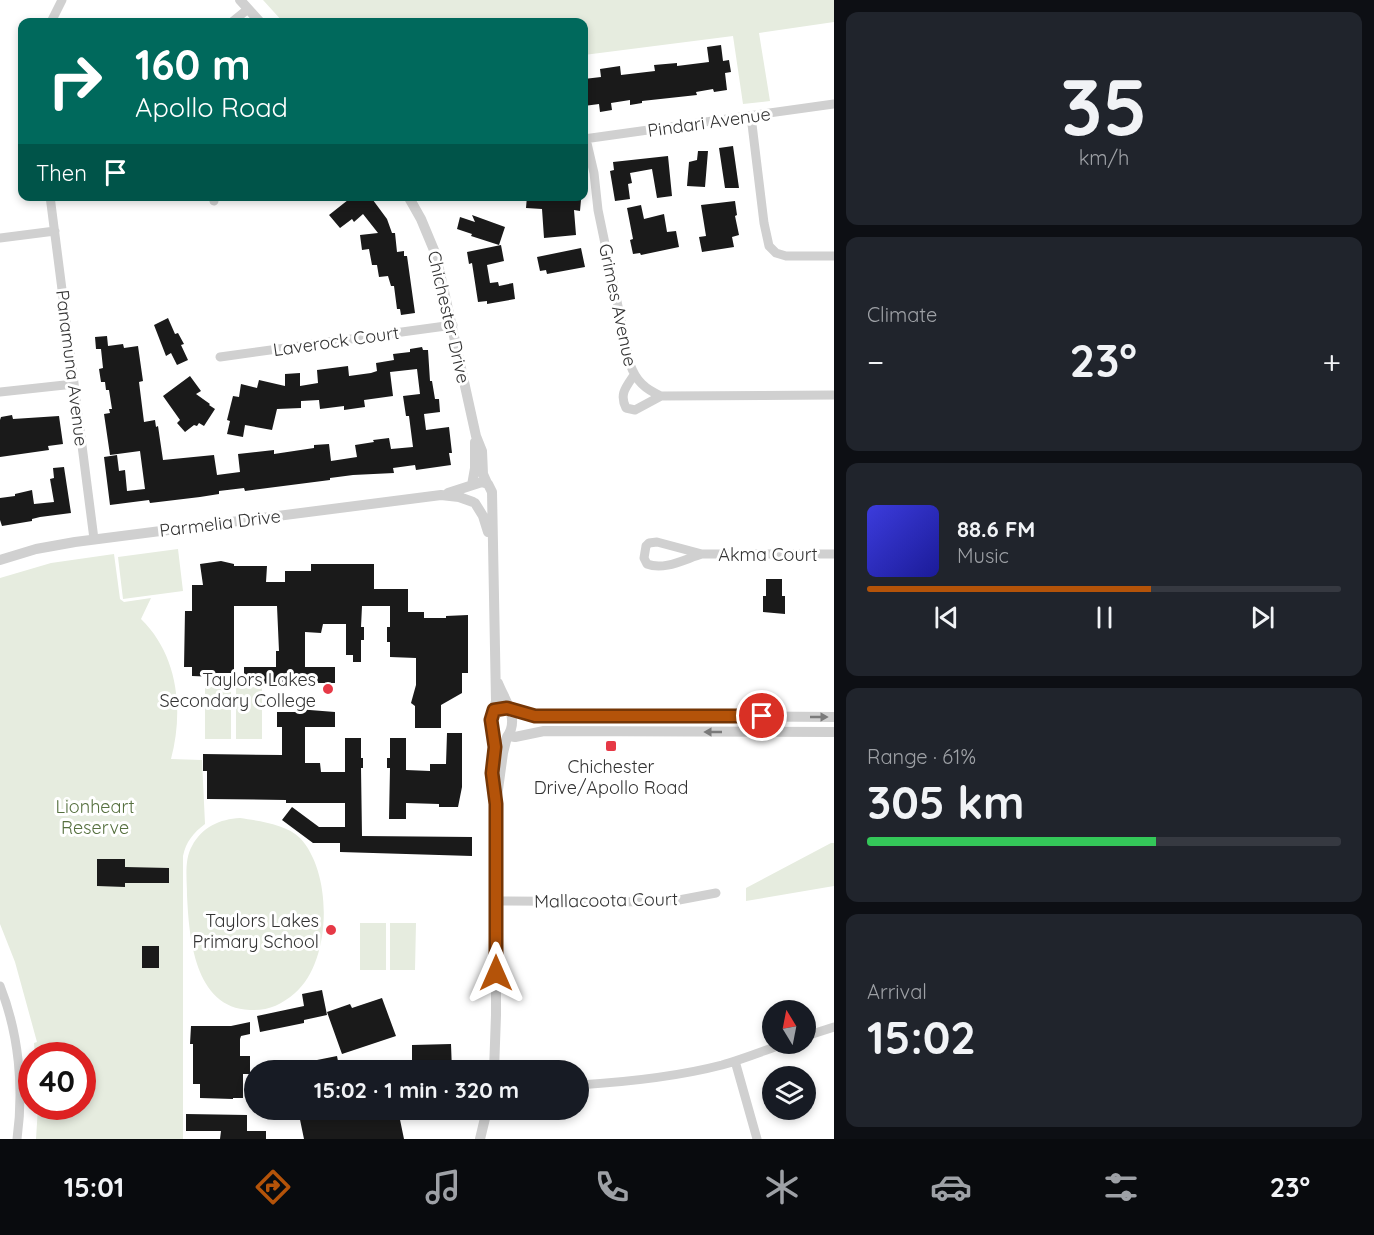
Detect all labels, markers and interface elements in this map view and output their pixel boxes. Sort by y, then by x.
text: 160 m [135,38,251,91]
icon: right [36,42,114,120]
text: 35 [1061,57,1147,155]
text: Apollo Road [135,90,288,124]
street label: Pindari Avenue [646,102,772,142]
text: km/h [1079,145,1129,170]
icon: arrive [99,156,132,189]
text: Then [36,159,87,187]
street label: Grimes Avenue [594,242,642,368]
street label: Chichester Drive [423,248,475,386]
street label: Panamuna Avenue [51,289,93,447]
text: Climate [867,302,937,327]
street label: Laverock Court [271,321,401,361]
text: 23° [1070,332,1137,388]
text: − [867,341,884,382]
text: + [1322,341,1341,382]
street label: Parmelia Drive [158,504,282,542]
text: 88.6 FM [957,515,1035,543]
street label: Akma Court [718,543,818,566]
text: Music [957,543,1009,568]
icon: previous [930,601,963,634]
icon: pause [1088,601,1121,634]
icon: next [1246,601,1279,634]
place label: Taylors Lakes Secondary College [159,668,316,712]
marker: Taylors Lakes Secondary College [321,682,335,696]
pin [736,690,787,741]
icon: arrive [745,699,778,732]
one-way arrow [809,712,828,721]
one-way arrow [703,727,722,737]
marker: Chichester Drive/Apollo Road [604,739,618,753]
text: Range · 61% [867,744,976,769]
place label: Chichester Drive/Apollo Road [534,755,688,799]
text: 305 km [867,774,1024,830]
park label: Lionheart Reserve [55,795,135,839]
street label: Mallacoota Court [534,887,678,913]
place label: Taylors Lakes Primary School [193,909,319,953]
marker: Taylors Lakes Primary School [324,923,338,937]
position arrow [464,941,528,1005]
text: Arrival [867,979,927,1004]
north arrow [762,1000,816,1054]
map controls [762,1000,816,1120]
text: 15:02 [867,1009,976,1065]
speed limit sign: 40 [18,1042,96,1120]
button: layers [762,1066,816,1120]
text: 15:02 · 1 min · 320 m [314,1076,519,1104]
icon: directions [252,1166,294,1208]
icon: music [422,1166,464,1208]
icon: phone [591,1166,633,1208]
icon: climate [761,1166,803,1208]
icon: car [930,1166,972,1208]
icon: filters [1100,1166,1142,1208]
text: 15:01 [64,1170,124,1204]
text: 23° [1270,1170,1310,1204]

